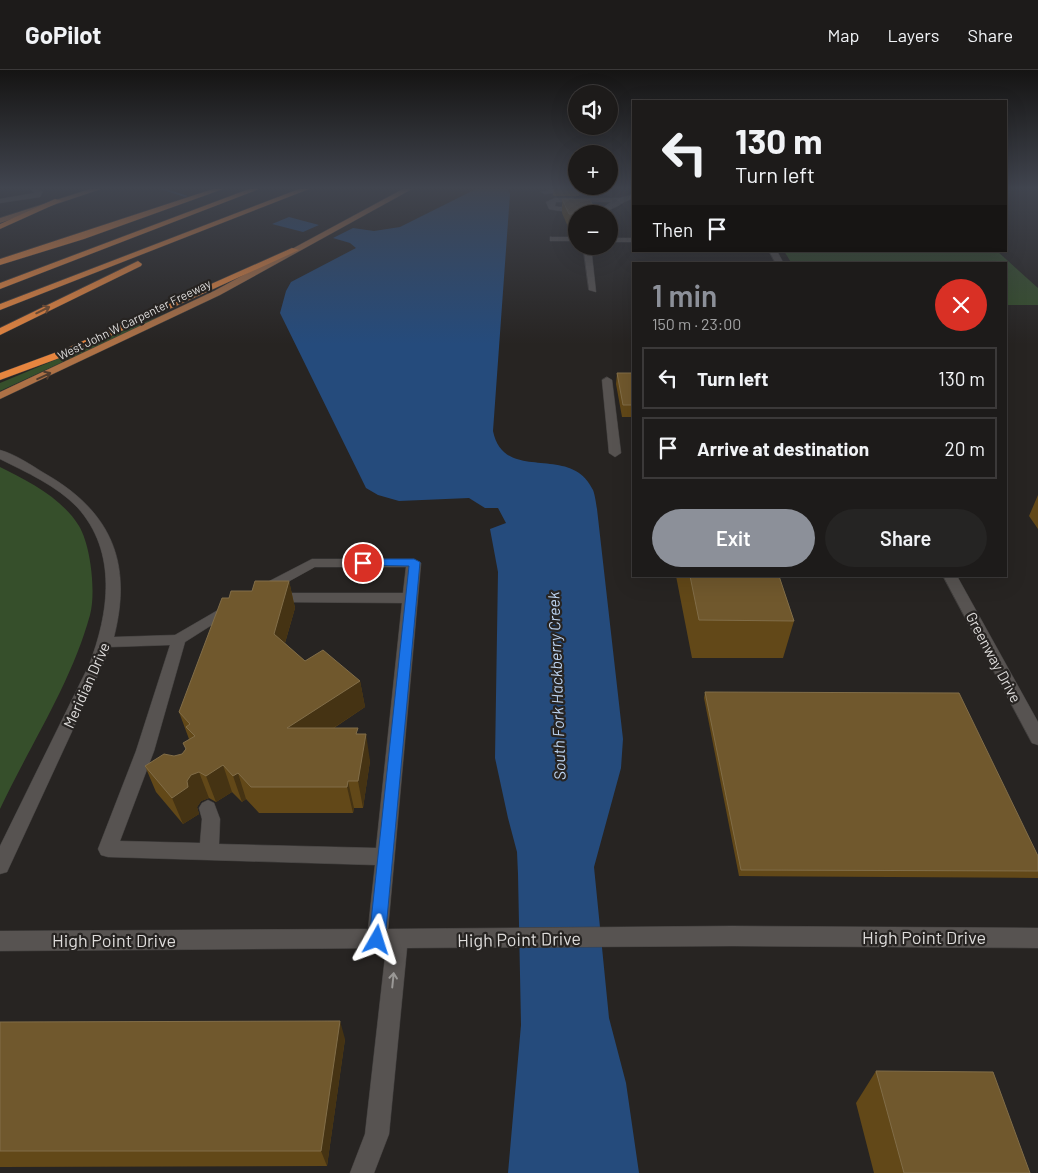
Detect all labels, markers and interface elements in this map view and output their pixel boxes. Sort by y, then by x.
text: GoPilot [25,20,102,49]
text: Map [827,24,859,46]
text: Layers [887,24,940,46]
text: Share [968,24,1013,46]
map controls [568,85,618,255]
button: sound [568,85,618,135]
text: 130 m [735,119,822,161]
icon: left [652,120,717,185]
button: + [568,145,618,195]
text: Turn left [735,161,815,187]
button: − [568,205,618,255]
icon: arrive [703,215,731,243]
text: Then [652,218,693,241]
street label: West John W Carpenter Freeway [55,276,213,362]
text: 1 min [652,277,717,313]
button: close [935,279,987,331]
one-way arrow [36,305,51,315]
text: 150 m · 23:00 [652,314,741,333]
icon: left [654,364,682,392]
text: Turn left [697,367,768,390]
text: 130 m [938,367,985,390]
one-way arrow [36,371,51,380]
icon: arrive [654,434,682,462]
text: Arrive at destination [697,437,869,460]
text: 20 m [945,437,985,460]
button: Exit [652,509,815,567]
button: Share [825,509,987,567]
pin [342,542,384,584]
icon: arrive [349,549,377,577]
water label: South Fork Hackberry Creek [543,591,569,781]
street label: Greenway Drive [963,609,1025,705]
street label: Meridian Drive [59,639,113,731]
position arrow [350,913,402,965]
street label: High Point Drive [862,926,986,948]
street label: High Point Drive [457,927,581,951]
street label: High Point Drive [52,929,176,951]
one-way arrow [388,973,398,989]

